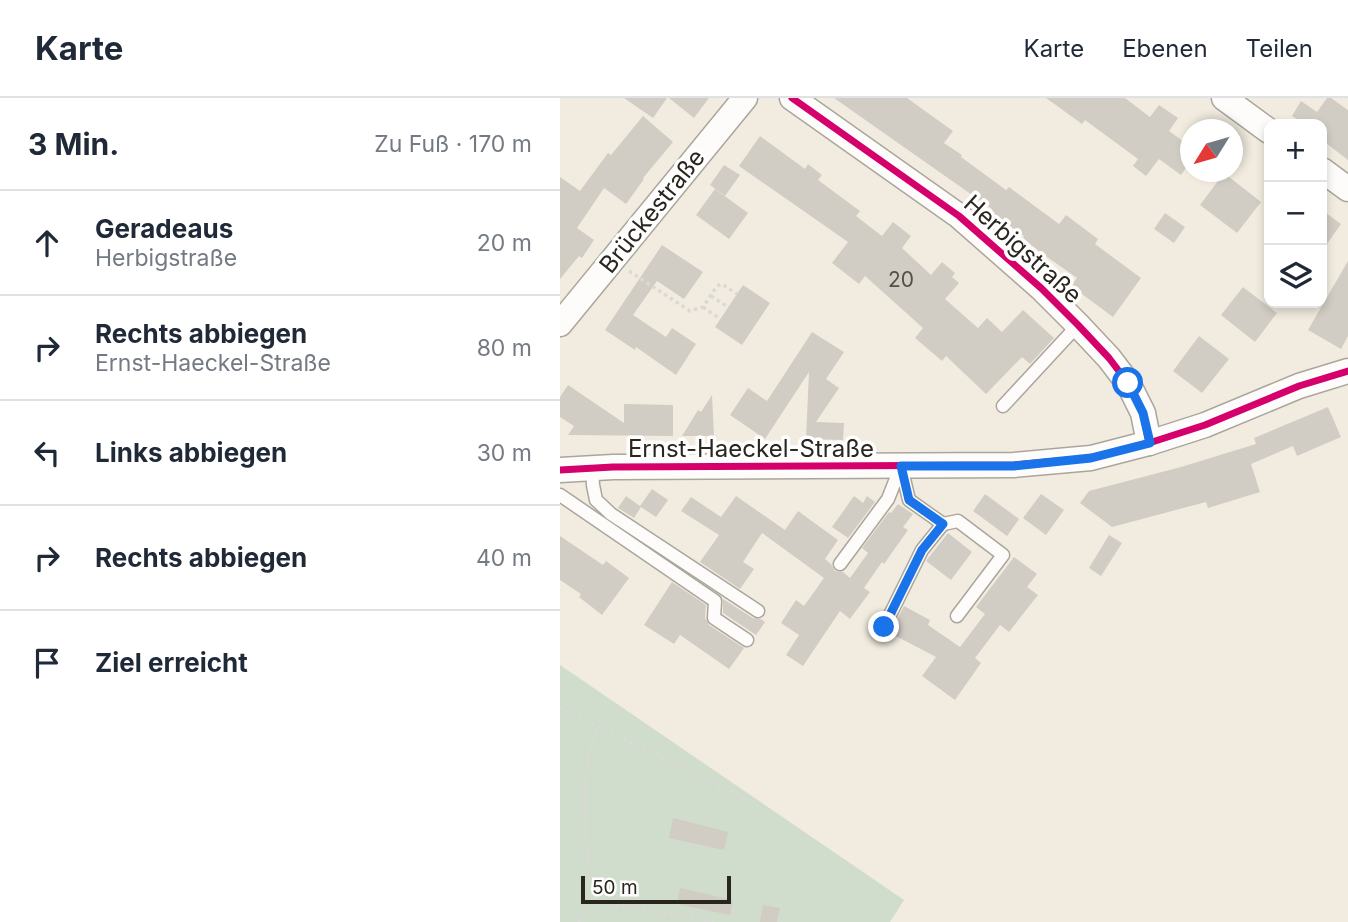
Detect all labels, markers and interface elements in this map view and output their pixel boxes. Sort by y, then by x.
text: Karte [35,28,123,68]
text: Karte [1024,34,1084,63]
text: Ebenen [1122,34,1208,63]
text: Teilen [1246,34,1313,63]
north arrow [1180,119,1243,182]
map controls [1264,119,1327,308]
button: + [1264,119,1327,182]
text: 3 Min. [28,126,119,162]
text: Zu Fuß · 170 m [374,130,532,158]
street label: Brückestraße [593,143,711,279]
button: − [1264,182,1327,245]
street label: Herbigstraße [958,189,1088,309]
text: Geradeaus [95,213,233,244]
icon: ahead [28,224,66,262]
text: 20 m [477,229,532,257]
text: Herbigstraße [95,244,237,272]
button: layers [1264,245,1327,308]
house number: 20 [888,267,914,292]
text: Rechts abbiegen [95,318,307,349]
icon: right [28,329,66,367]
text: 80 m [477,334,532,362]
text: Ernst-Haeckel-Straße [95,349,331,377]
route start [1112,367,1143,398]
icon: left [28,434,66,472]
street label: Ernst-Haeckel-Straße [628,434,874,463]
text: Links abbiegen [95,437,287,468]
text: 30 m [477,439,532,467]
icon: right [28,539,66,577]
text: Rechts abbiegen [95,542,307,573]
text: 40 m [476,544,532,572]
route end [868,611,899,642]
icon: arrive [28,644,66,682]
text: Ziel erreicht [95,647,248,678]
scale bar [581,873,732,905]
text: 50 m [592,876,638,899]

